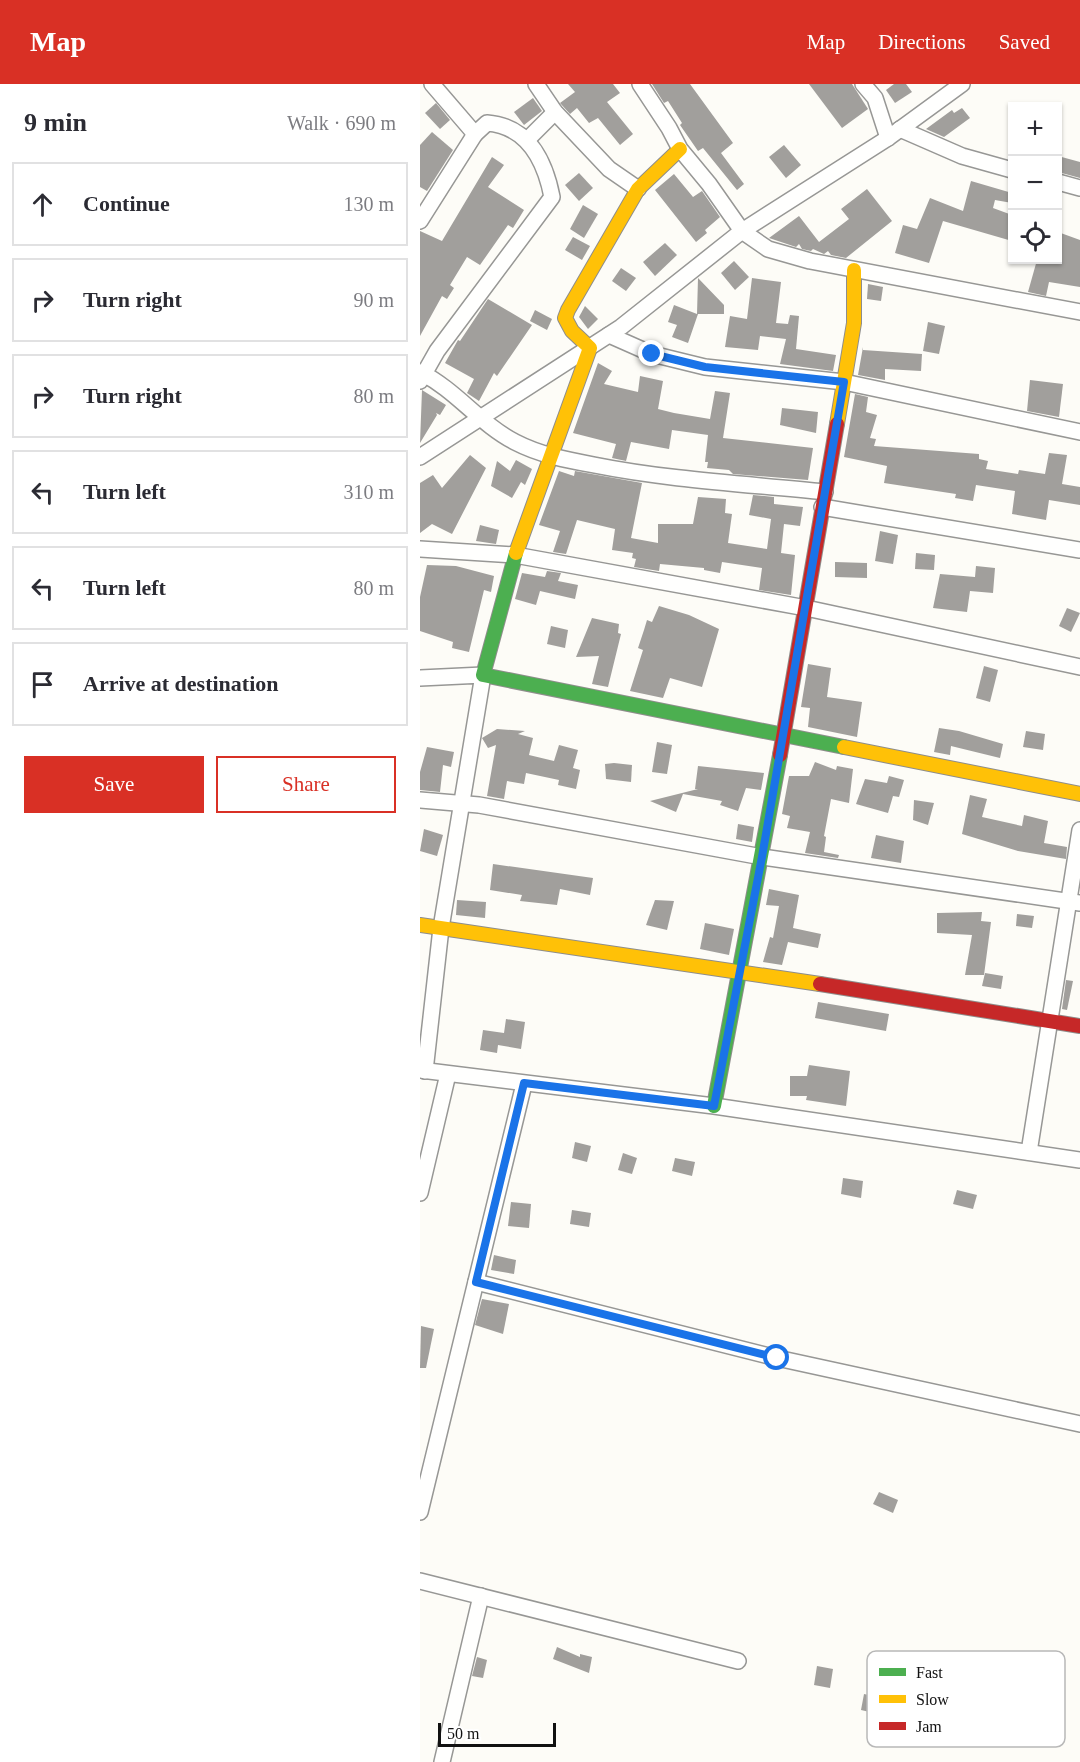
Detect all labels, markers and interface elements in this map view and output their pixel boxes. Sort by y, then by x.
text: Map [30,26,86,57]
text: Map [807,30,845,54]
text: Directions [878,30,966,54]
text: Saved [999,30,1050,54]
map controls [1008,102,1062,264]
button: + [1008,102,1062,156]
text: 9 min [24,108,87,137]
text: Walk · 690 m [287,112,396,134]
button: − [1008,156,1062,210]
icon: ahead [26,188,59,221]
text: Continue [83,191,170,216]
text: 130 m [343,193,394,215]
button: locate [1008,210,1062,264]
icon: right [26,284,59,317]
text: Turn right [83,287,182,312]
text: 90 m [353,289,394,311]
route end [638,340,664,366]
icon: right [26,380,59,413]
text: Turn right [83,383,182,408]
text: 80 m [353,385,394,407]
icon: left [26,476,59,509]
text: Turn left [83,479,166,504]
text: 310 m [343,481,394,503]
icon: left [26,572,59,605]
text: Turn left [83,575,166,600]
text: 80 m [353,577,394,599]
icon: arrive [26,668,59,701]
text: Arrive at destination [83,671,279,696]
button: Save [24,756,204,813]
button: Share [216,756,396,813]
route start [763,1344,789,1370]
legend [867,1651,1065,1747]
text: Fast [916,1664,943,1681]
text: Slow [916,1691,949,1708]
text: Jam [916,1718,942,1735]
scale bar [438,1720,556,1748]
text: 50 m [447,1725,479,1742]

